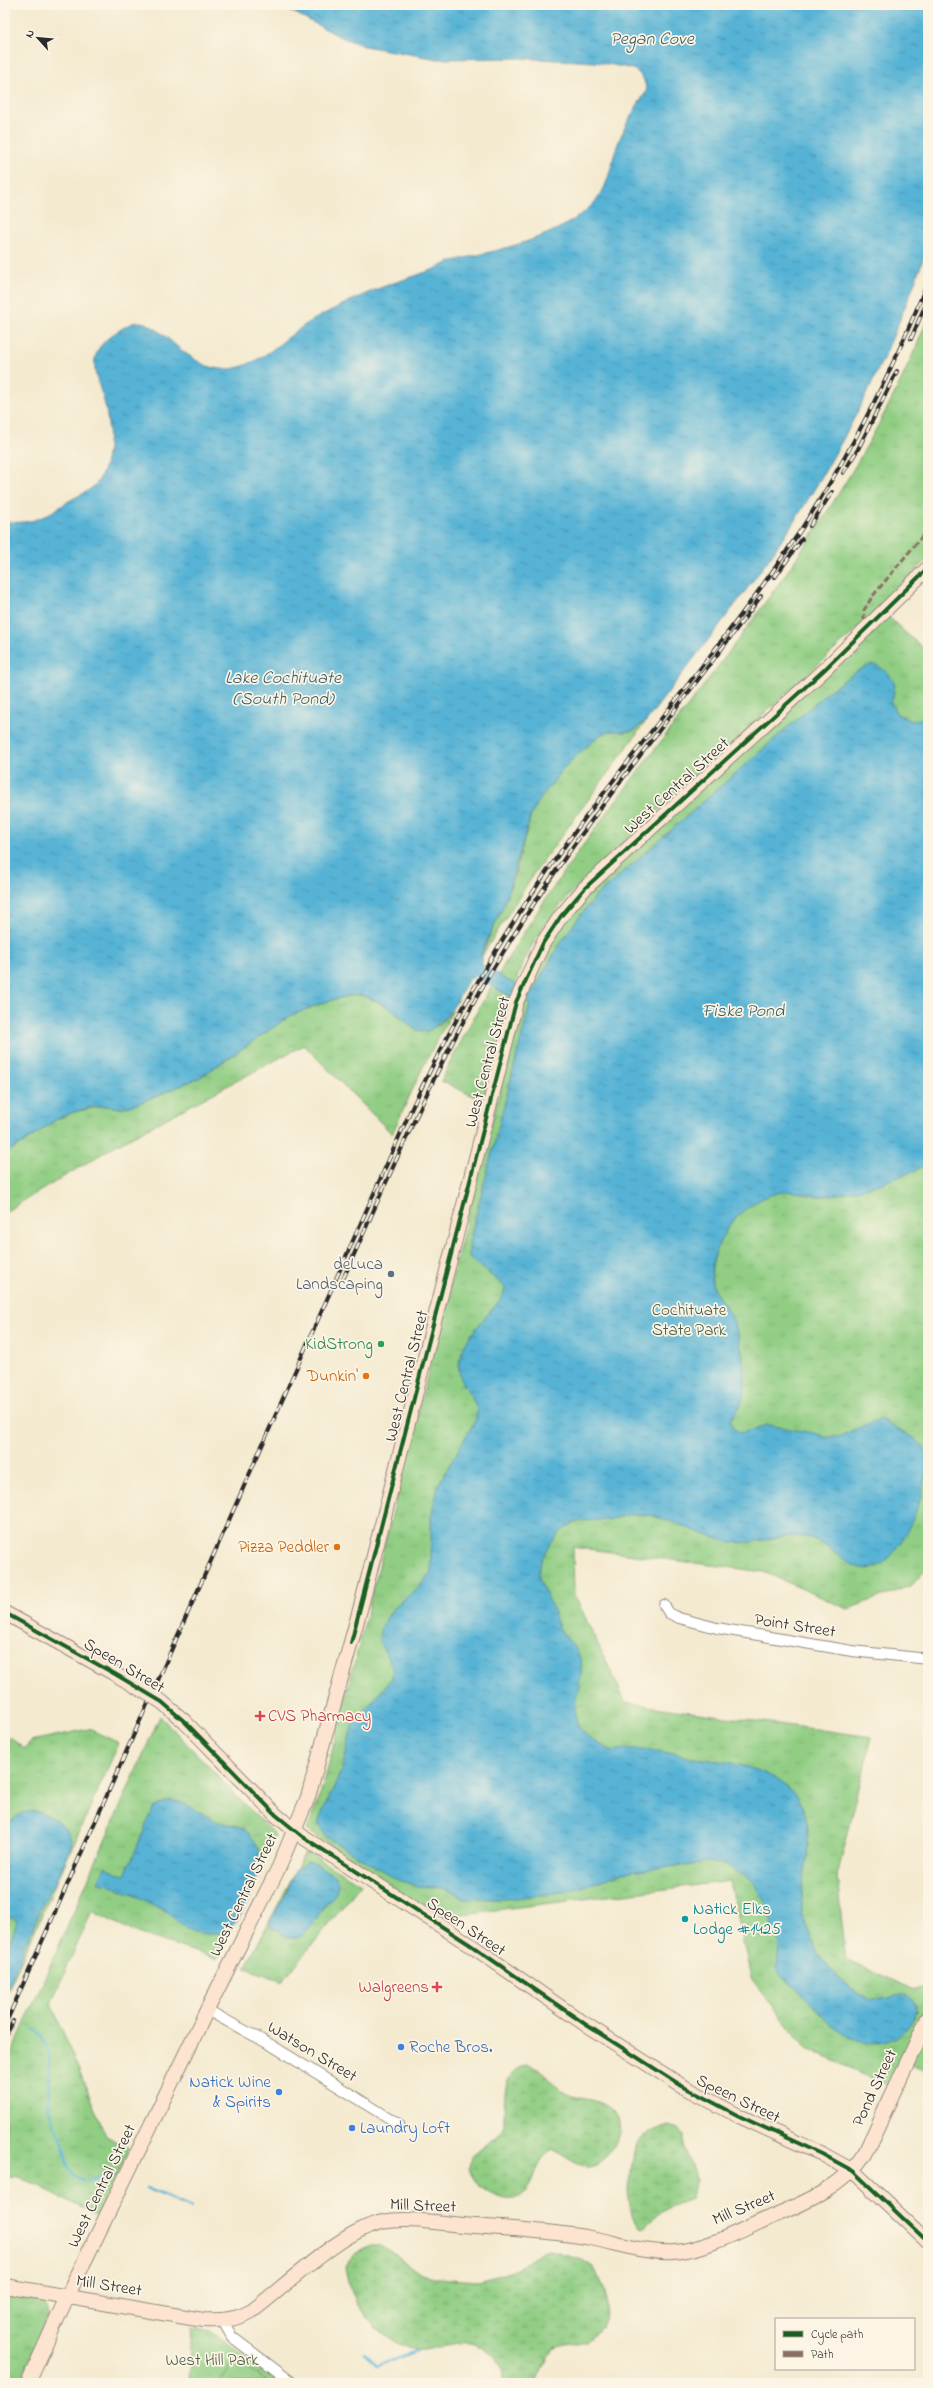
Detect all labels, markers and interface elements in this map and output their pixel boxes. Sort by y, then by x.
north arrow [18,18,58,58]
text: N [21,27,39,41]
water label: Pegan Cove [610,27,695,53]
water label: Lake Cochituate (South Pond) [225,666,342,713]
street label: West Central Street [619,731,736,840]
street label: West Central Street [458,993,518,1130]
water label: Fiske Pond [702,999,785,1025]
place label: deLuca Landscaping [296,1252,383,1299]
marker: deLuca Landscaping [386,1269,396,1279]
park label: Cochituate State Park [652,1298,727,1343]
street label: West Central Street [379,1307,436,1444]
place label: KidStrong [305,1332,373,1359]
marker: KidStrong [376,1339,386,1349]
place label: Dunkin' [306,1364,358,1389]
marker: Dunkin' [361,1371,371,1381]
place label: Pizza Peddler [238,1535,330,1560]
marker: Pizza Peddler [332,1542,342,1552]
street label: Point Street [753,1607,838,1645]
street label: Speen Street [79,1632,170,1700]
place label: CVS Pharmacy [268,1704,371,1730]
marker: CVS Pharmacy [255,1711,265,1721]
street label: West Central Street [203,1829,285,1961]
street label: Speen Street [421,1891,511,1963]
place label: Natick Elks Lodge #1425 [693,1897,781,1944]
marker: Natick Elks Lodge #1425 [680,1914,690,1924]
place label: Walgreens [359,1975,429,2002]
marker: Walgreens [432,1982,442,1992]
street label: Watson Street [262,2015,362,2089]
place label: Roche Bros. [409,2035,493,2060]
marker: Roche Bros. [396,2042,406,2052]
street label: Pond Street [846,2045,904,2131]
street label: Speen Street [692,2068,785,2130]
place label: Natick Wine & Spirits [189,2070,271,2115]
marker: Natick Wine & Spirits [274,2087,284,2097]
place label: Laundry Loft [360,2116,450,2142]
street label: West Central Street [61,2120,143,2252]
marker: Laundry Loft [347,2123,357,2133]
street label: Mill Street [709,2183,780,2232]
street label: Mill Street [389,2192,457,2220]
street label: Mill Street [74,2268,144,2304]
legend [775,2318,915,2370]
text: Cycle path [811,2326,863,2345]
text: Path [811,2346,834,2364]
park label: West Hill Park [165,2348,259,2373]

